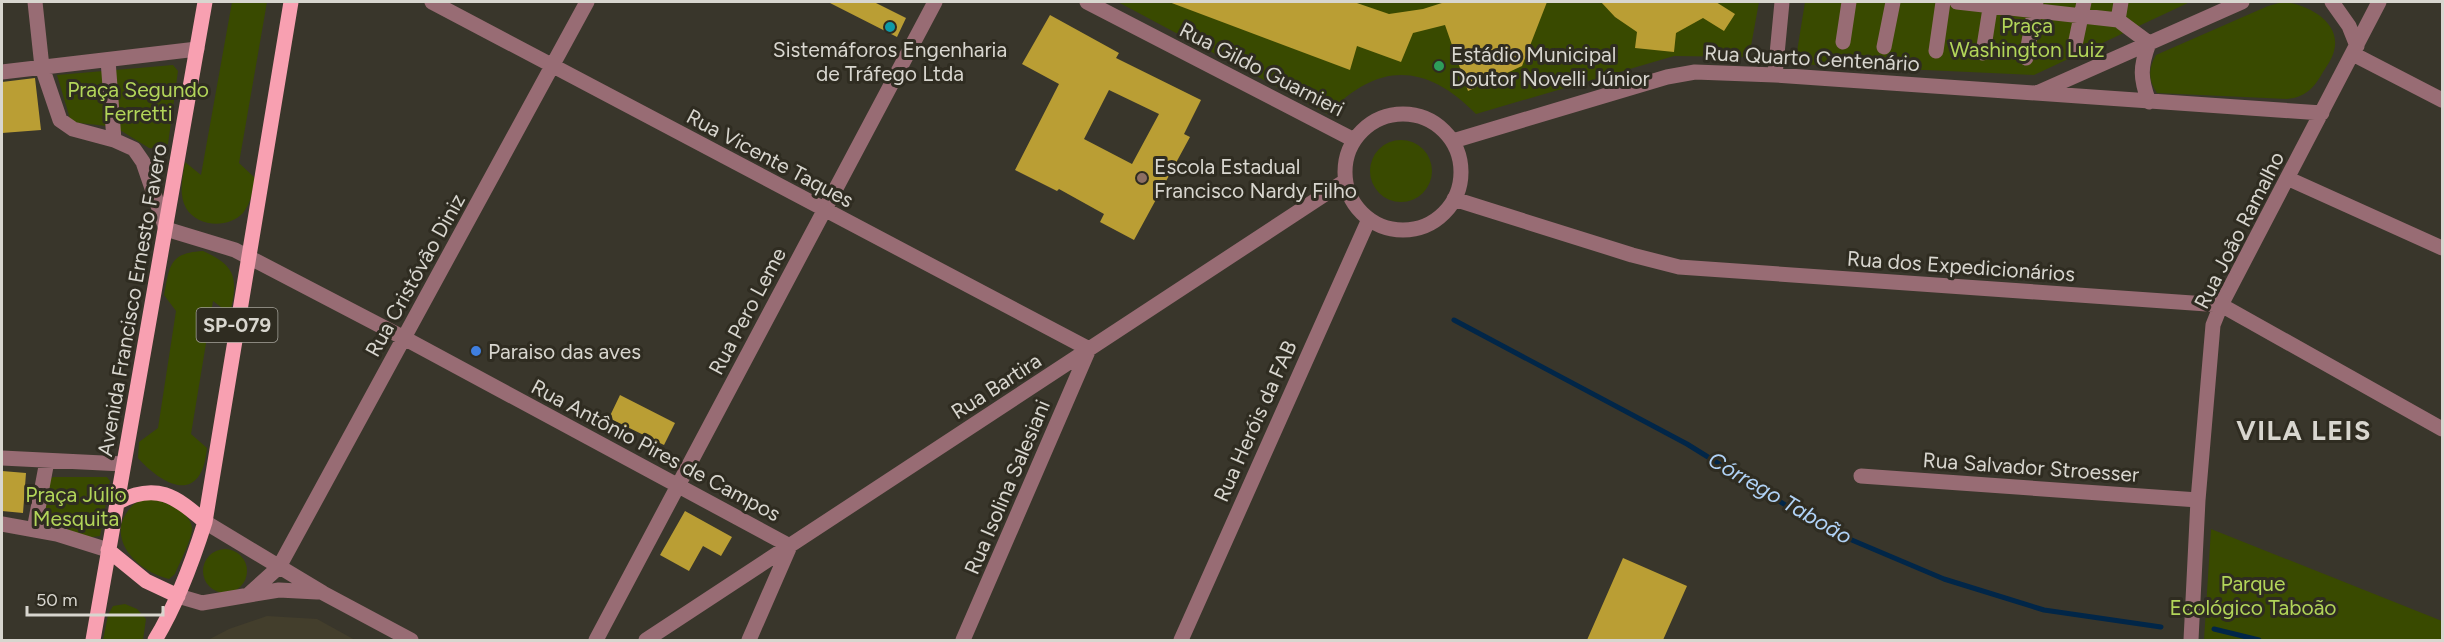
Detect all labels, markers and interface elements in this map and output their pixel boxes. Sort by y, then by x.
park label: Praça Washington Luiz [1949,13,2105,62]
street label: Rua Gildo Guarnieri [1176,17,1348,121]
marker: Sistemáforos Engenharia de Tráfego Ltda [883,20,897,34]
place label: Sistemáforos Engenharia de Tráfego Ltda [773,37,1007,86]
street label: Rua Quarto Centenário [1703,40,1921,76]
place label: Estádio Municipal Doutor Novelli Júnior [1451,42,1650,91]
marker: Estádio Municipal Doutor Novelli Júnior [1432,59,1446,73]
park label: Praça Segundo Ferretti [67,77,209,126]
street label: Rua Vicente Taques [682,103,858,213]
street label: Avenida Francisco Ernesto Favero [92,142,172,458]
street label: Rua João Ramalho [2189,147,2289,313]
place label: Escola Estadual Francisco Nardy Filho [1154,154,1357,203]
marker: Escola Estadual Francisco Nardy Filho [1135,171,1149,185]
street label: Rua Cristóvão Diniz [360,189,470,361]
street label: Rua Pero Leme [703,243,791,379]
street label: Rua dos Expedicionários [1846,246,2076,286]
road number: SP-079 [196,308,278,342]
street label: Rua Heróis da FAB [1208,337,1302,505]
place label: Paraiso das aves [488,339,641,364]
marker: Paraiso das aves [469,344,483,358]
street label: Rua Bartira [946,348,1046,424]
street label: Rua Antônio Pires de Campos [527,374,785,526]
street label: Rua Isolina Salesiani [959,396,1055,578]
district label: VILA LEIS [2236,414,2372,447]
water label: Córrego Taboão [1703,446,1857,550]
street label: Rua Salvador Stroesser [1922,447,2140,487]
park label: Praça Júlio Mesquita [25,482,127,531]
park label: Parque Ecológico Taboão [2169,571,2337,620]
scale bar [27,579,164,617]
text: 50 m [36,589,78,611]

